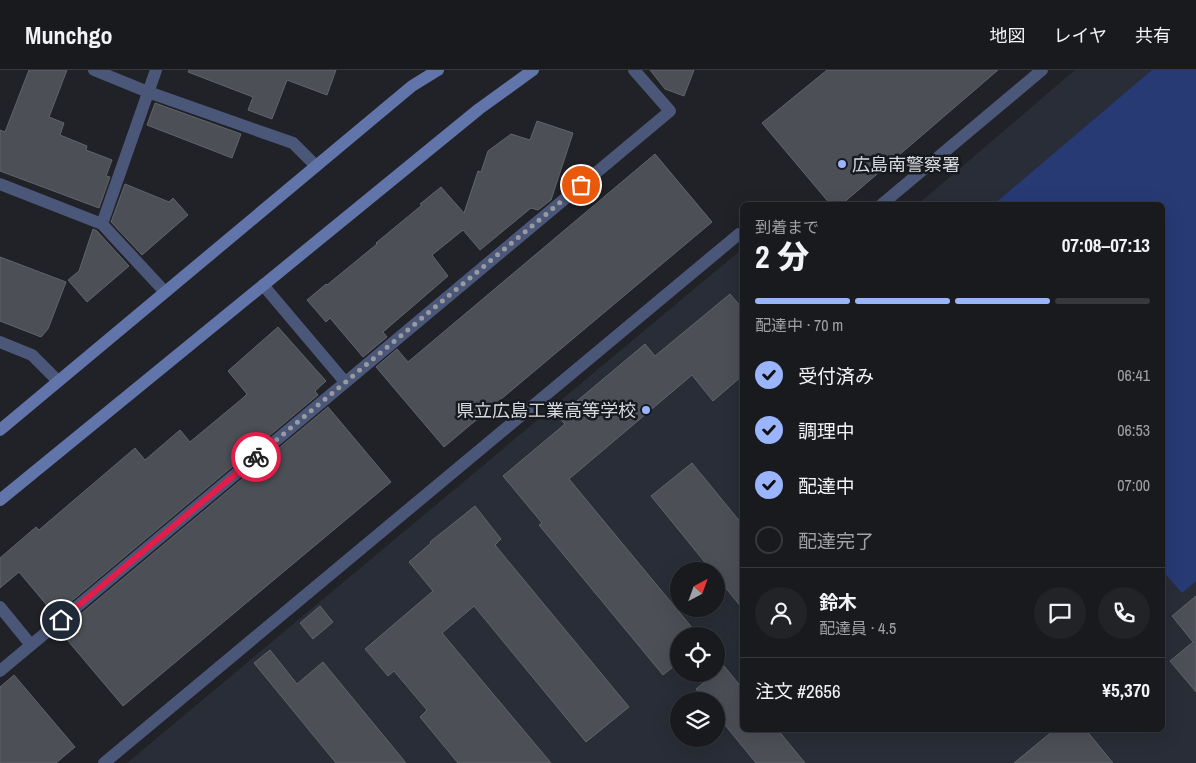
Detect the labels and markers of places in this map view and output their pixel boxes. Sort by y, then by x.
place label: 広島南警察署 [852,152,960,177]
marker: 広島南警察署 [836,158,848,170]
pin [560,164,602,206]
place label: 県立広島工業高等学校 [456,398,636,423]
marker: 県立広島工業高等学校 [640,404,652,416]
pin [40,599,82,641]

